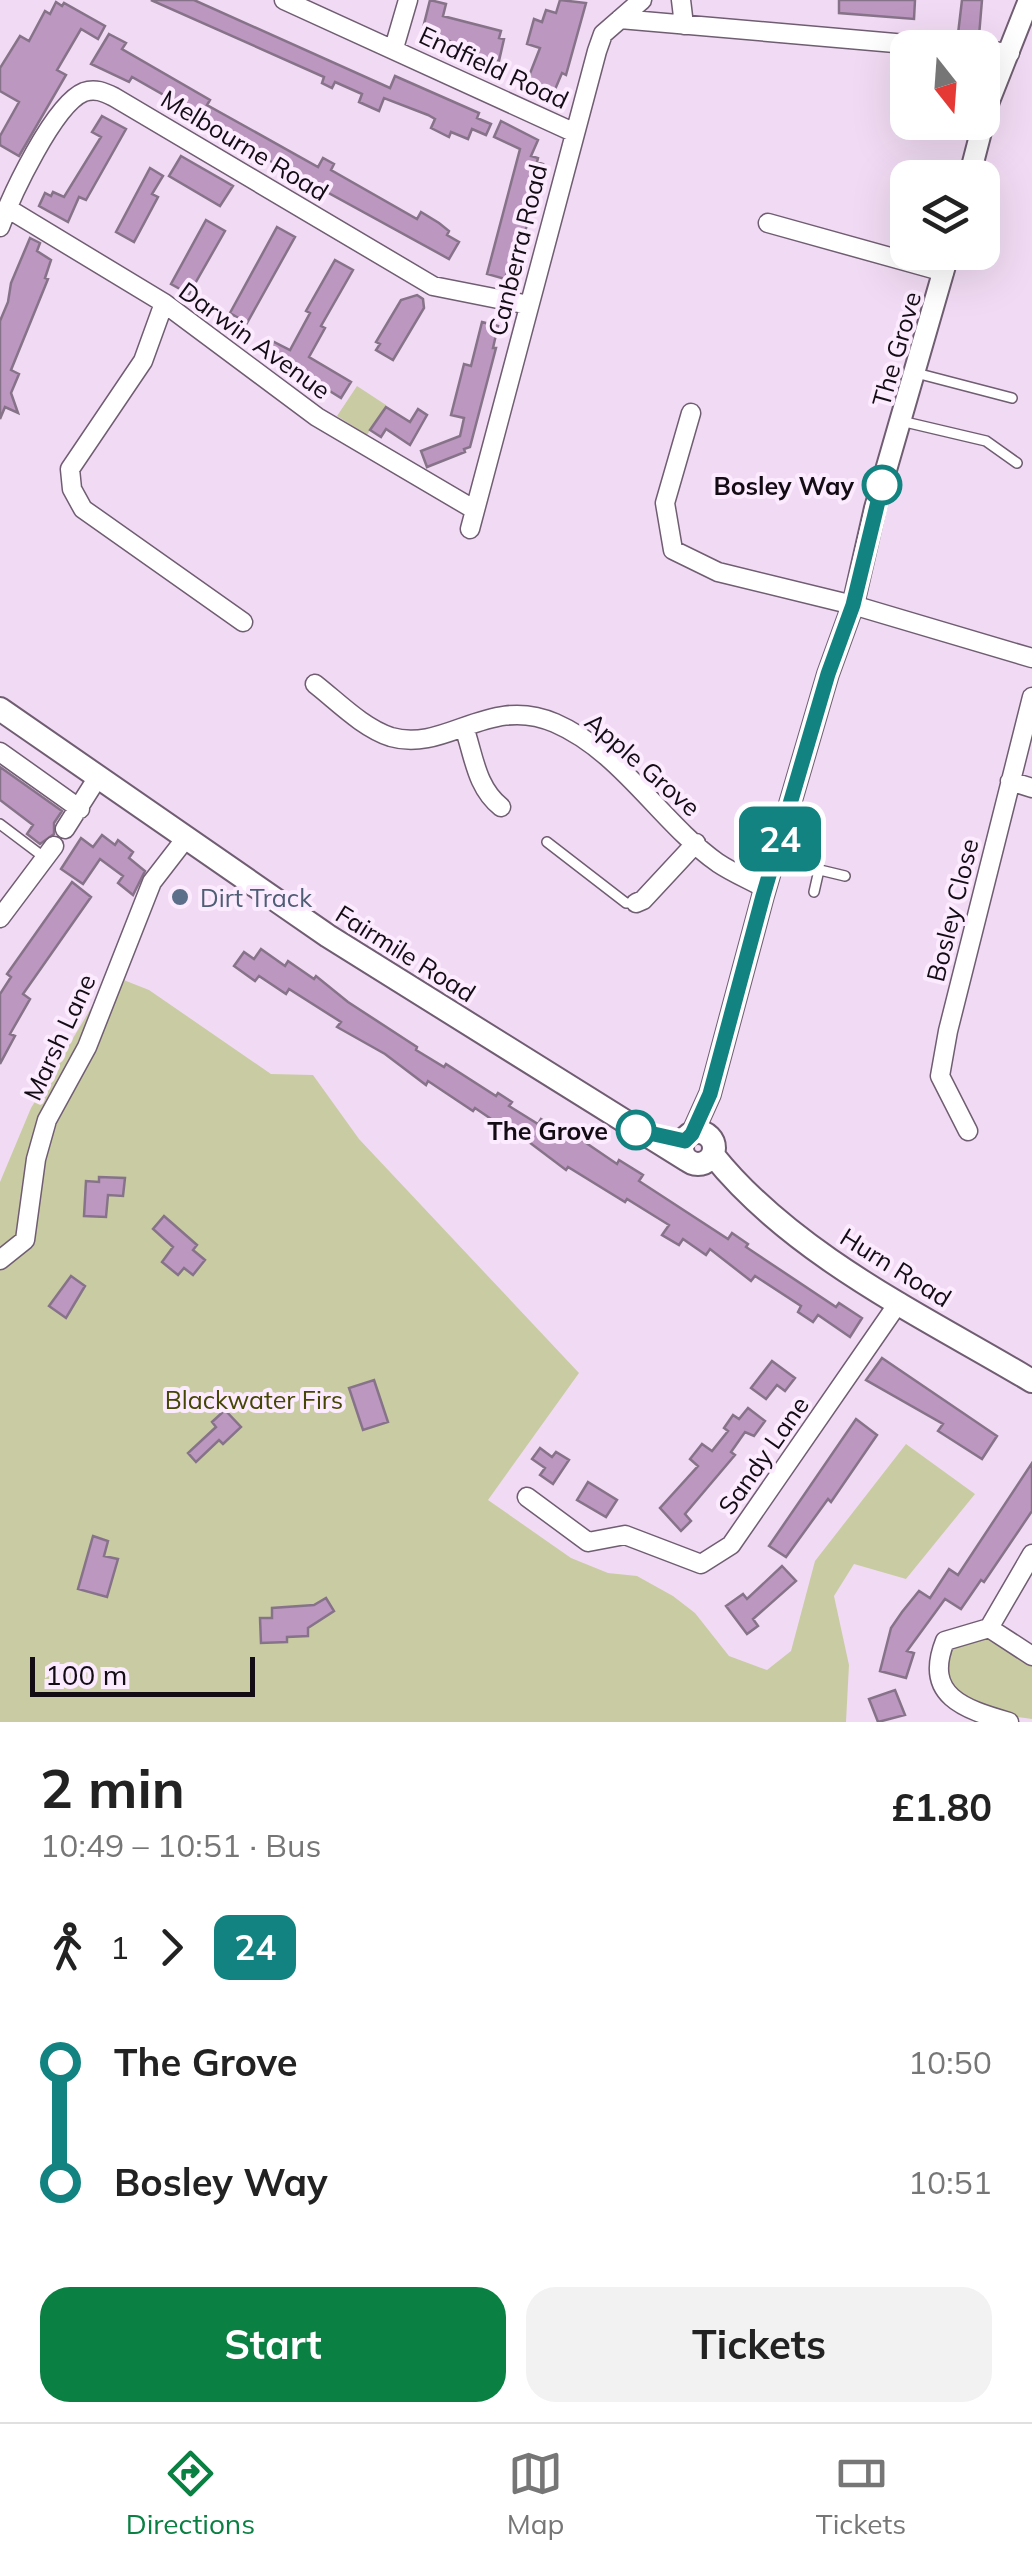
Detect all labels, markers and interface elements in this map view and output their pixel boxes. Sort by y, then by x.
street label: Endfield Road [414,19,574,115]
north arrow [890,30,1000,140]
map controls [890,30,1000,270]
street label: Melbourne Road [156,83,334,207]
button: layers [890,160,1000,270]
street label: Canberra Road [481,161,553,339]
street label: Darwin Avenue [173,275,337,405]
street label: The Grove [865,288,927,410]
marker: Bosley Way [863,466,901,504]
place label: Bosley Way [713,470,854,501]
street label: Apple Grove [579,706,707,822]
line badge: 24 [735,806,825,872]
text: 24 [759,817,801,861]
street label: Bosley Close [919,835,985,985]
place label: Dirt Track [200,882,313,913]
marker: Dirt Track [169,886,191,908]
street label: Fairmile Road [330,898,482,1008]
street label: Marsh Lane [16,969,102,1105]
marker: The Grove [617,1111,655,1149]
place label: The Grove [487,1115,608,1146]
street label: Hurn Road [835,1221,957,1313]
park label: Blackwater Firs [165,1384,343,1415]
street label: Sandy Lane [711,1390,815,1520]
scale bar [30,1652,255,1696]
text: 100 m [45,1657,127,1692]
text: 2 min [40,1753,185,1822]
text: £1.80 [891,1783,992,1831]
text: 10:49 – 10:51 · Bus [40,1825,321,1865]
icon: walk [40,1920,95,1975]
icon: forward [144,1920,199,1975]
text: 24 [234,1925,276,1969]
text: 1 [110,1927,129,1967]
text: The Grove [114,2038,298,2086]
text: 10:50 [908,2042,992,2082]
text: Bosley Way [114,2158,328,2206]
text: 10:51 [908,2162,992,2202]
button: Start [40,2287,506,2402]
button: Tickets [526,2287,992,2402]
tab: Directions [126,2446,255,2541]
tab: Map [507,2446,564,2541]
tab: Tickets [816,2446,906,2541]

